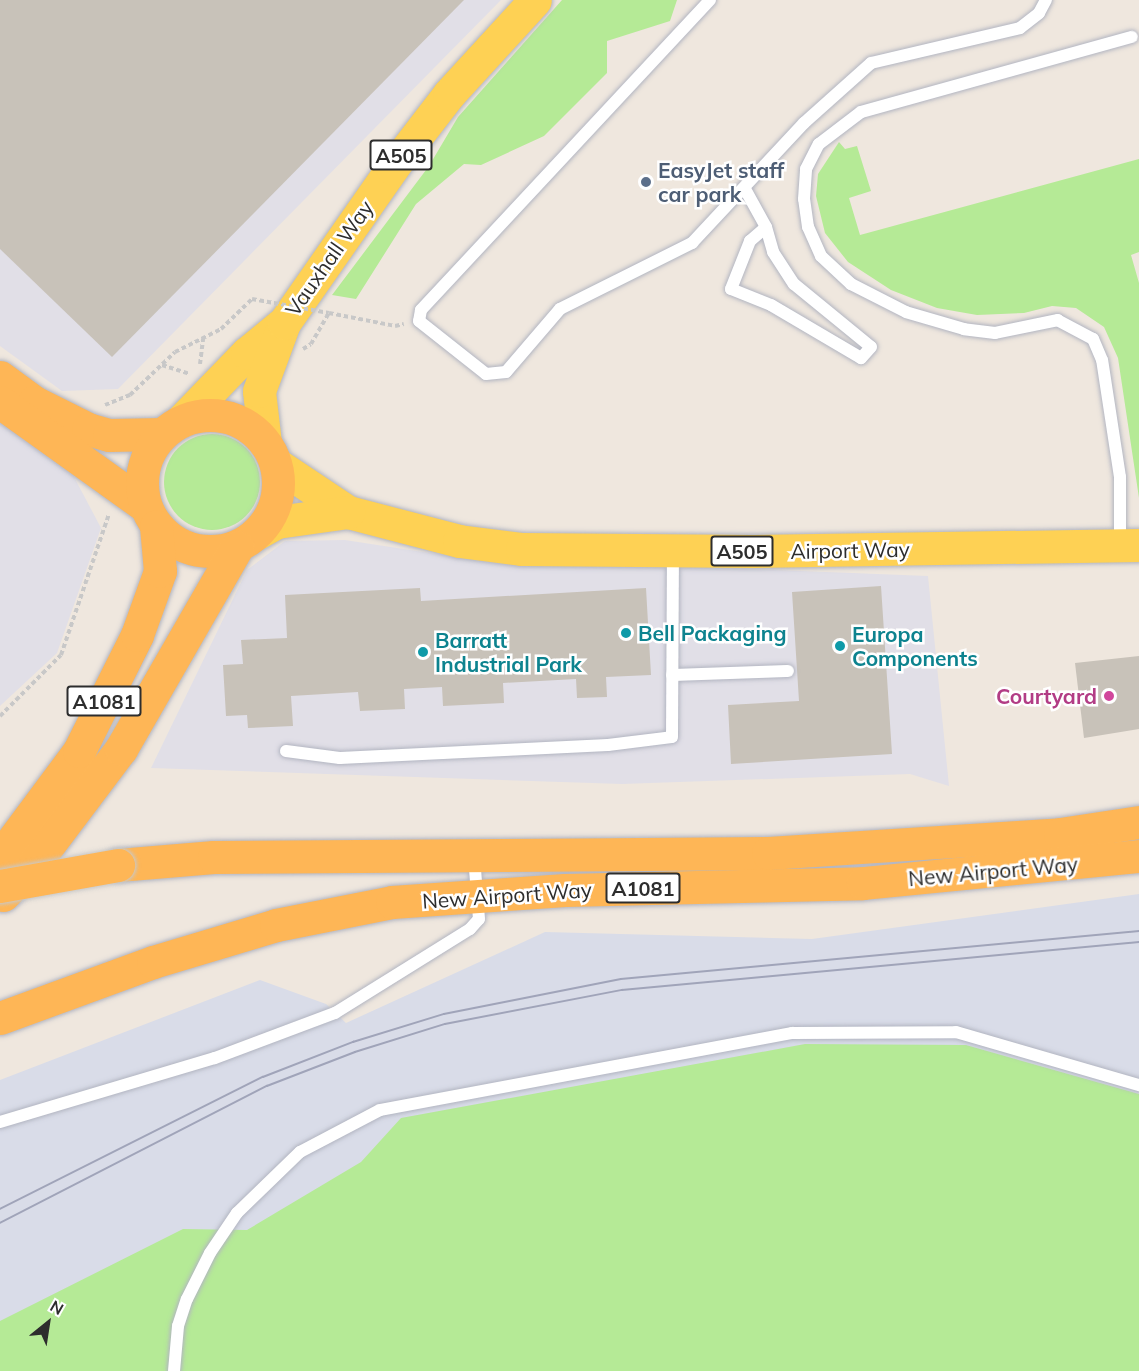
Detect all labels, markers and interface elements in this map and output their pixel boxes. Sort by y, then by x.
road number: A505 [370,138,432,172]
place label: EasyJet staff car park [658,157,784,207]
marker: EasyJet staff car park [639,175,653,189]
street label: Vauxhall Way [280,195,378,321]
road number: A505 [710,534,774,568]
street label: Airport Way [790,536,910,564]
place label: Bell Packaging [638,620,787,646]
place label: Europa Components [852,621,978,671]
marker: Bell Packaging [619,626,633,640]
place label: Barratt Industrial Park [435,627,582,677]
marker: Europa Components [833,639,847,653]
marker: Barratt Industrial Park [416,645,430,659]
place label: Courtyard [996,683,1097,709]
road number: A1081 [66,684,142,718]
marker: Courtyard [1102,689,1116,703]
street label: New Airport Way [907,851,1079,891]
road number: A1081 [606,871,680,905]
street label: New Airport Way [421,876,593,914]
north arrow [18,1293,78,1353]
text: N [47,1296,67,1319]

